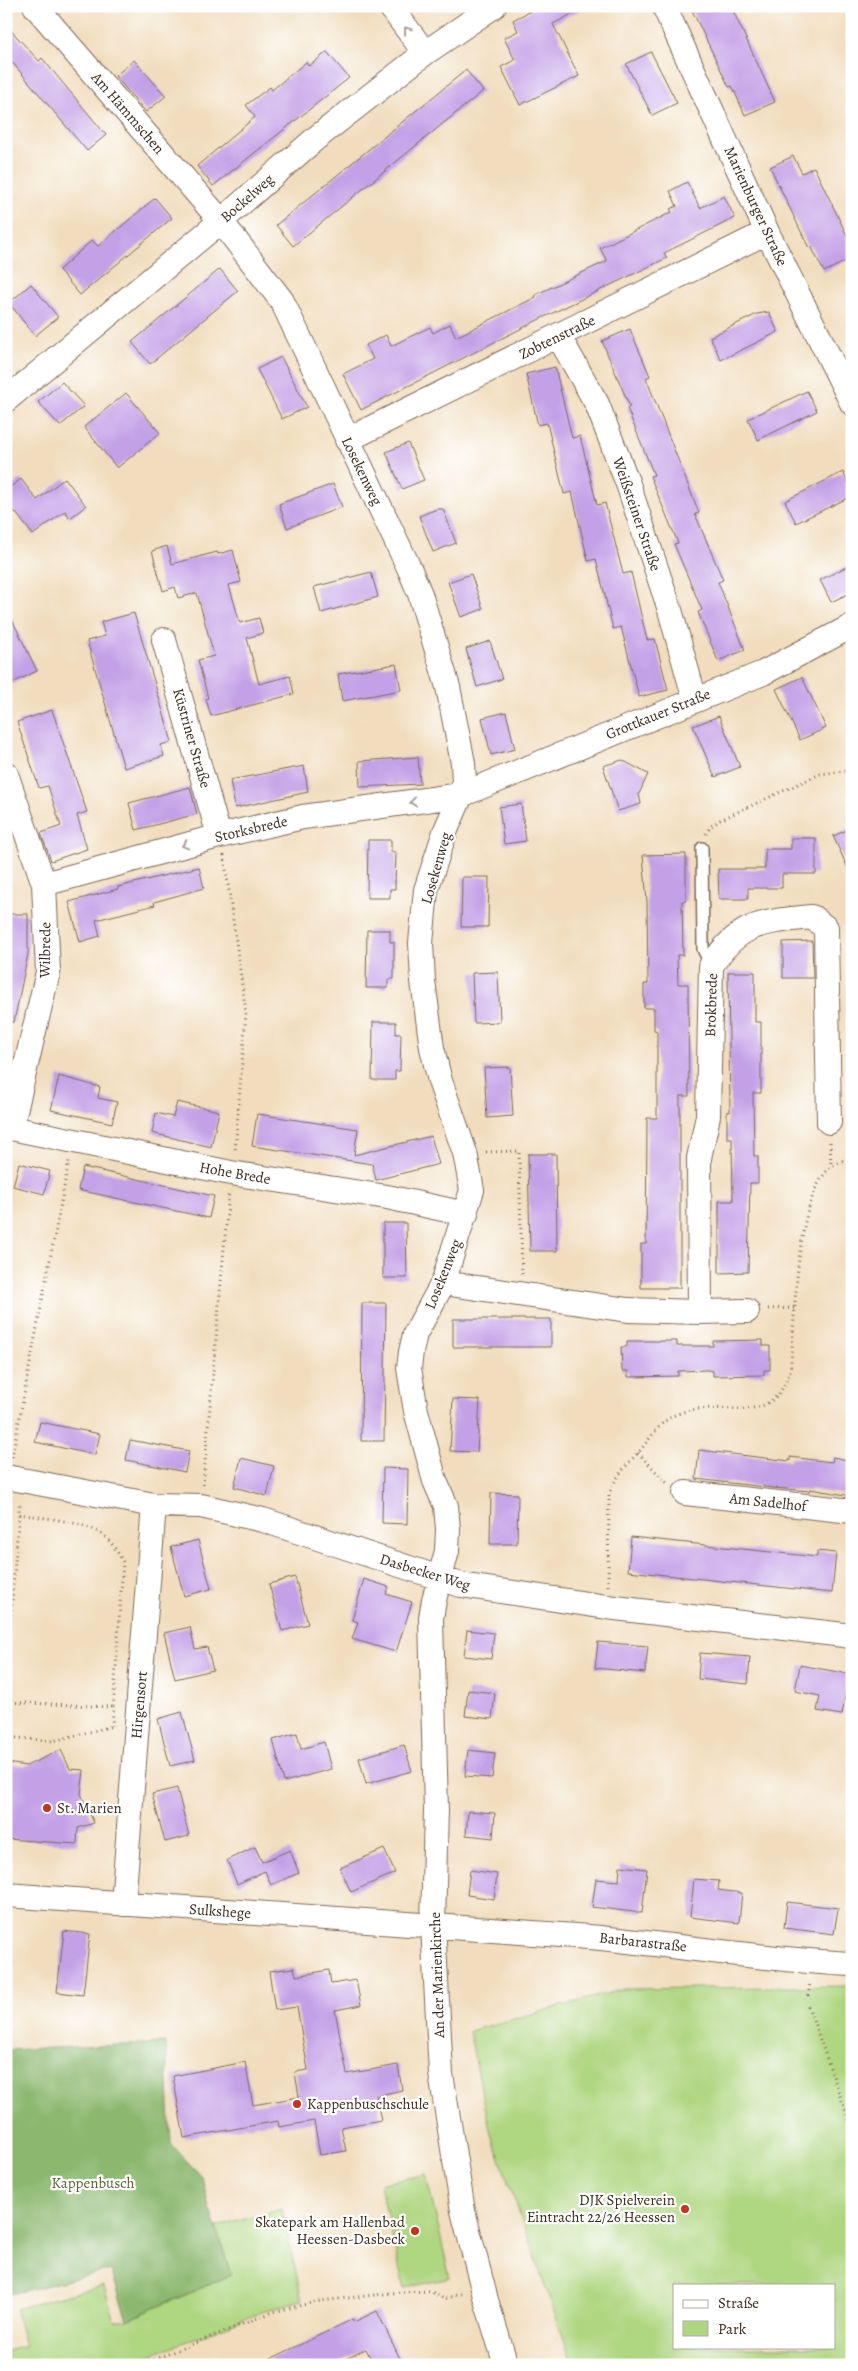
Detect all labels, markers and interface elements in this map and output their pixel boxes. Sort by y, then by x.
one-way arrow [404,26,413,36]
street label: Am Hämmschen [86,67,169,158]
street label: Marienburger Straße [719,143,793,269]
street label: Bockelweg [216,169,278,227]
street label: Zobtenstraße [516,310,599,364]
street label: Losekenweg [337,433,387,509]
street label: Weißsteiner Straße [608,453,666,574]
street label: Grottkauer Straße [603,684,714,744]
street label: Küstriner Straße [168,686,216,790]
one-way arrow [408,796,417,806]
street label: Storksbrede [213,811,290,847]
street label: Losekenweg [416,829,456,906]
one-way arrow [181,840,189,850]
street label: Wilbrede [34,922,55,979]
street label: Brokbrede [700,972,722,1037]
street label: Hohe Brede [198,1157,273,1189]
street label: Losekenweg [420,1235,466,1312]
street label: Am Sadelhof [727,1488,810,1516]
street label: Dasbecker Weg [377,1549,473,1595]
street label: Hirgensort [126,1670,152,1740]
place label: St. Marien [57,1798,122,1818]
marker: St. Marien [41,1802,53,1814]
street label: Sulkshege [188,1899,252,1923]
street label: An der Marienkirche [425,1911,449,2039]
street label: Barbarastraße [598,1927,688,1957]
place label: Kappenbuschschule [307,2094,429,2114]
marker: Kappenbuschschule [291,2098,303,2110]
park label: Kappenbusch [51,2173,135,2193]
place label: DJK Spielverein Eintracht 22/26 Heessen [527,2190,675,2227]
marker: DJK Spielverein Eintracht 22/26 Heessen [679,2203,691,2215]
place label: Skatepark am Hallenbad Heessen-Dasbeck [255,2212,406,2249]
marker: Skatepark am Hallenbad Heessen-Dasbeck [409,2225,421,2237]
legend [673,2284,836,2348]
text: Straße [718,2293,759,2313]
text: Park [718,2319,747,2339]

